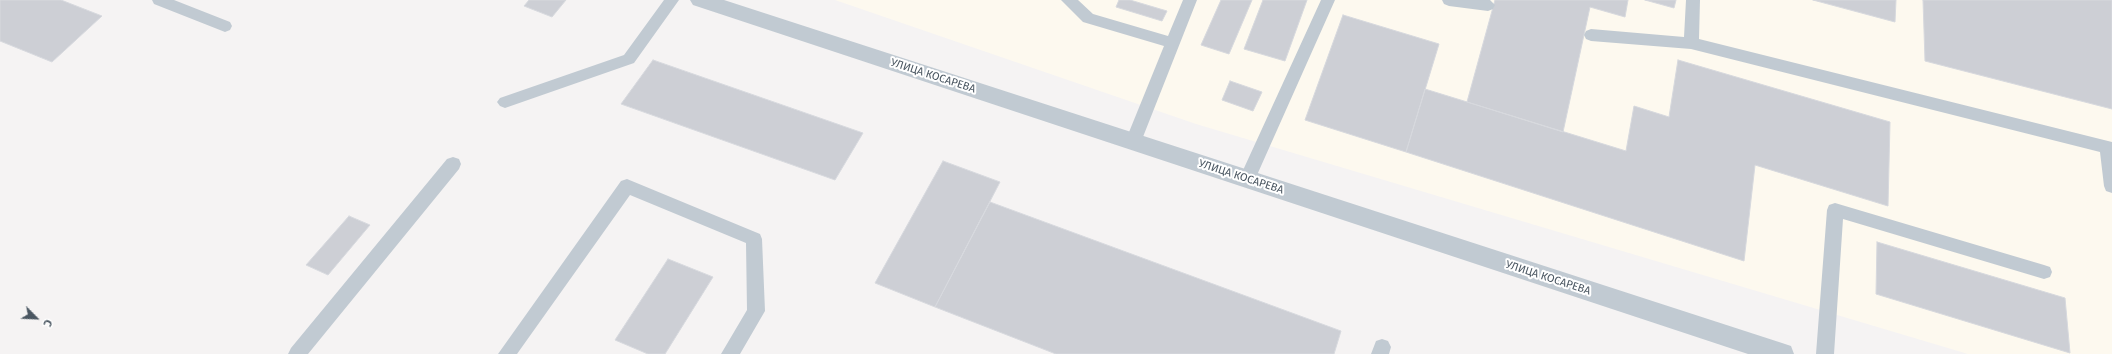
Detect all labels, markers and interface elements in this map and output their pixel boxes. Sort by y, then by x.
street label: УЛИЦА КОСАРЕВА [889,56,977,96]
street label: УЛИЦА КОСАРЕВА [1197,157,1285,197]
street label: УЛИЦА КОСАРЕВА [1504,258,1592,298]
north arrow [16,298,56,338]
text: С [40,318,55,329]

